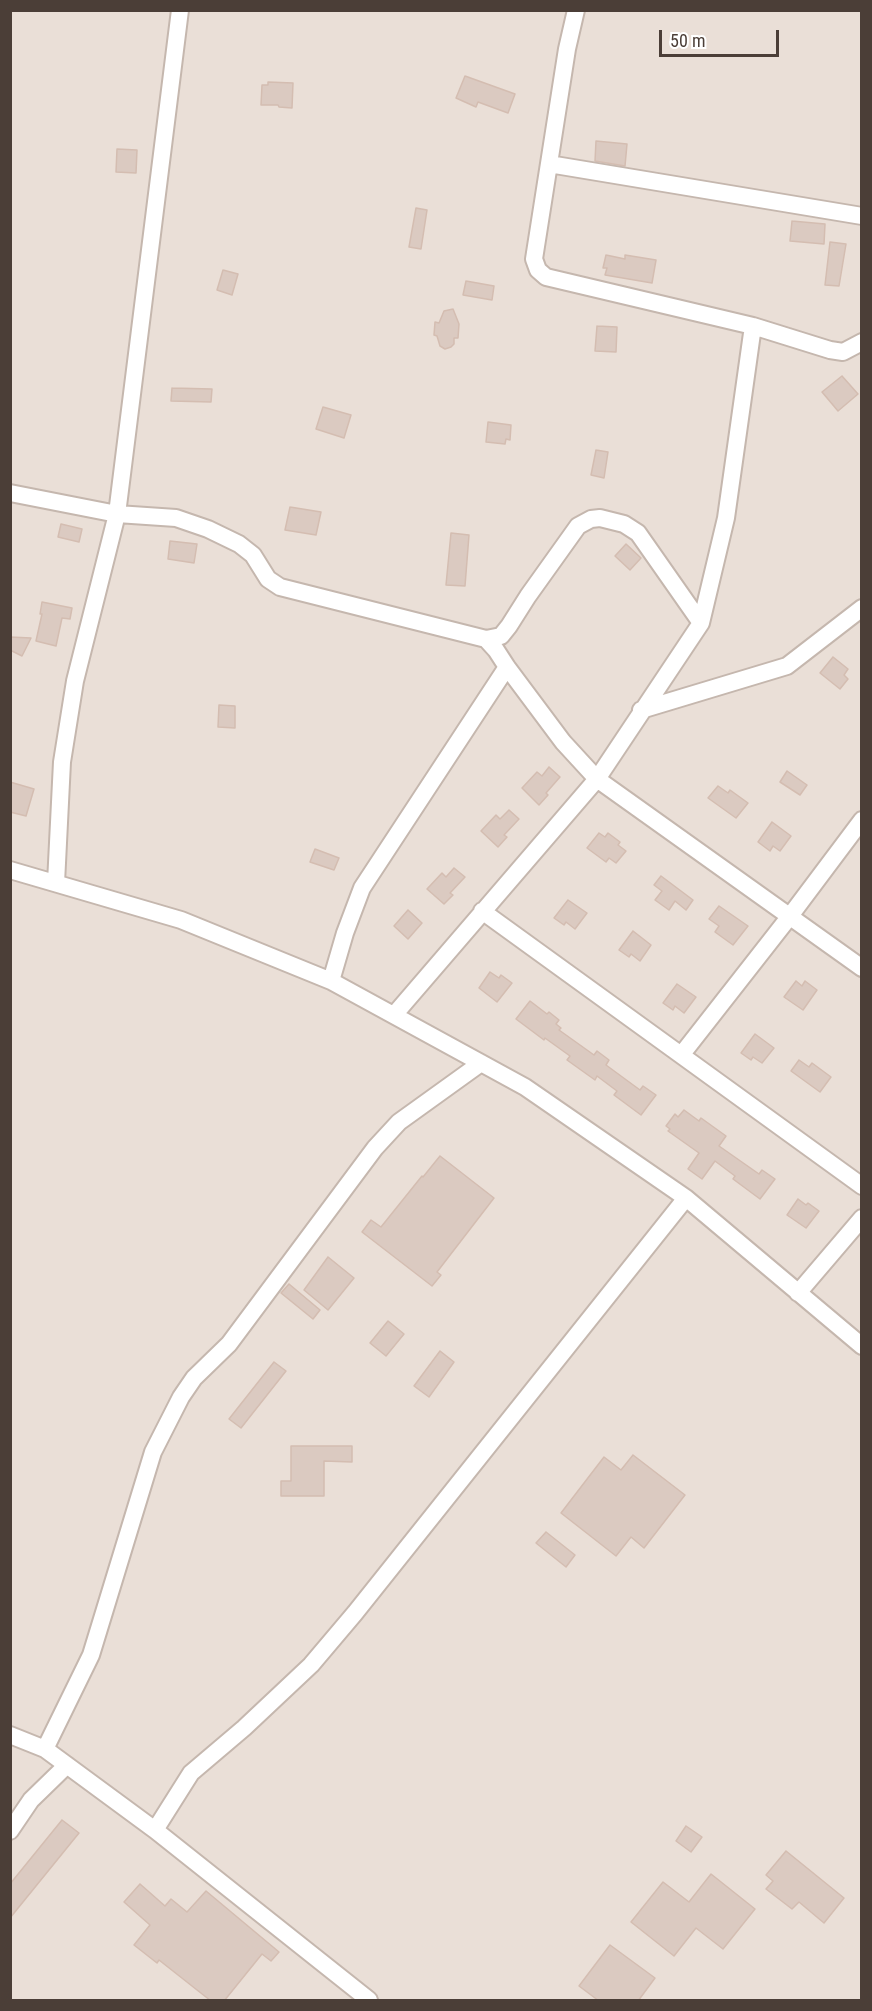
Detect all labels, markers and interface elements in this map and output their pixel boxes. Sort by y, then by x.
scale bar [662,18,782,56]
text: 50 m [670,30,705,51]

